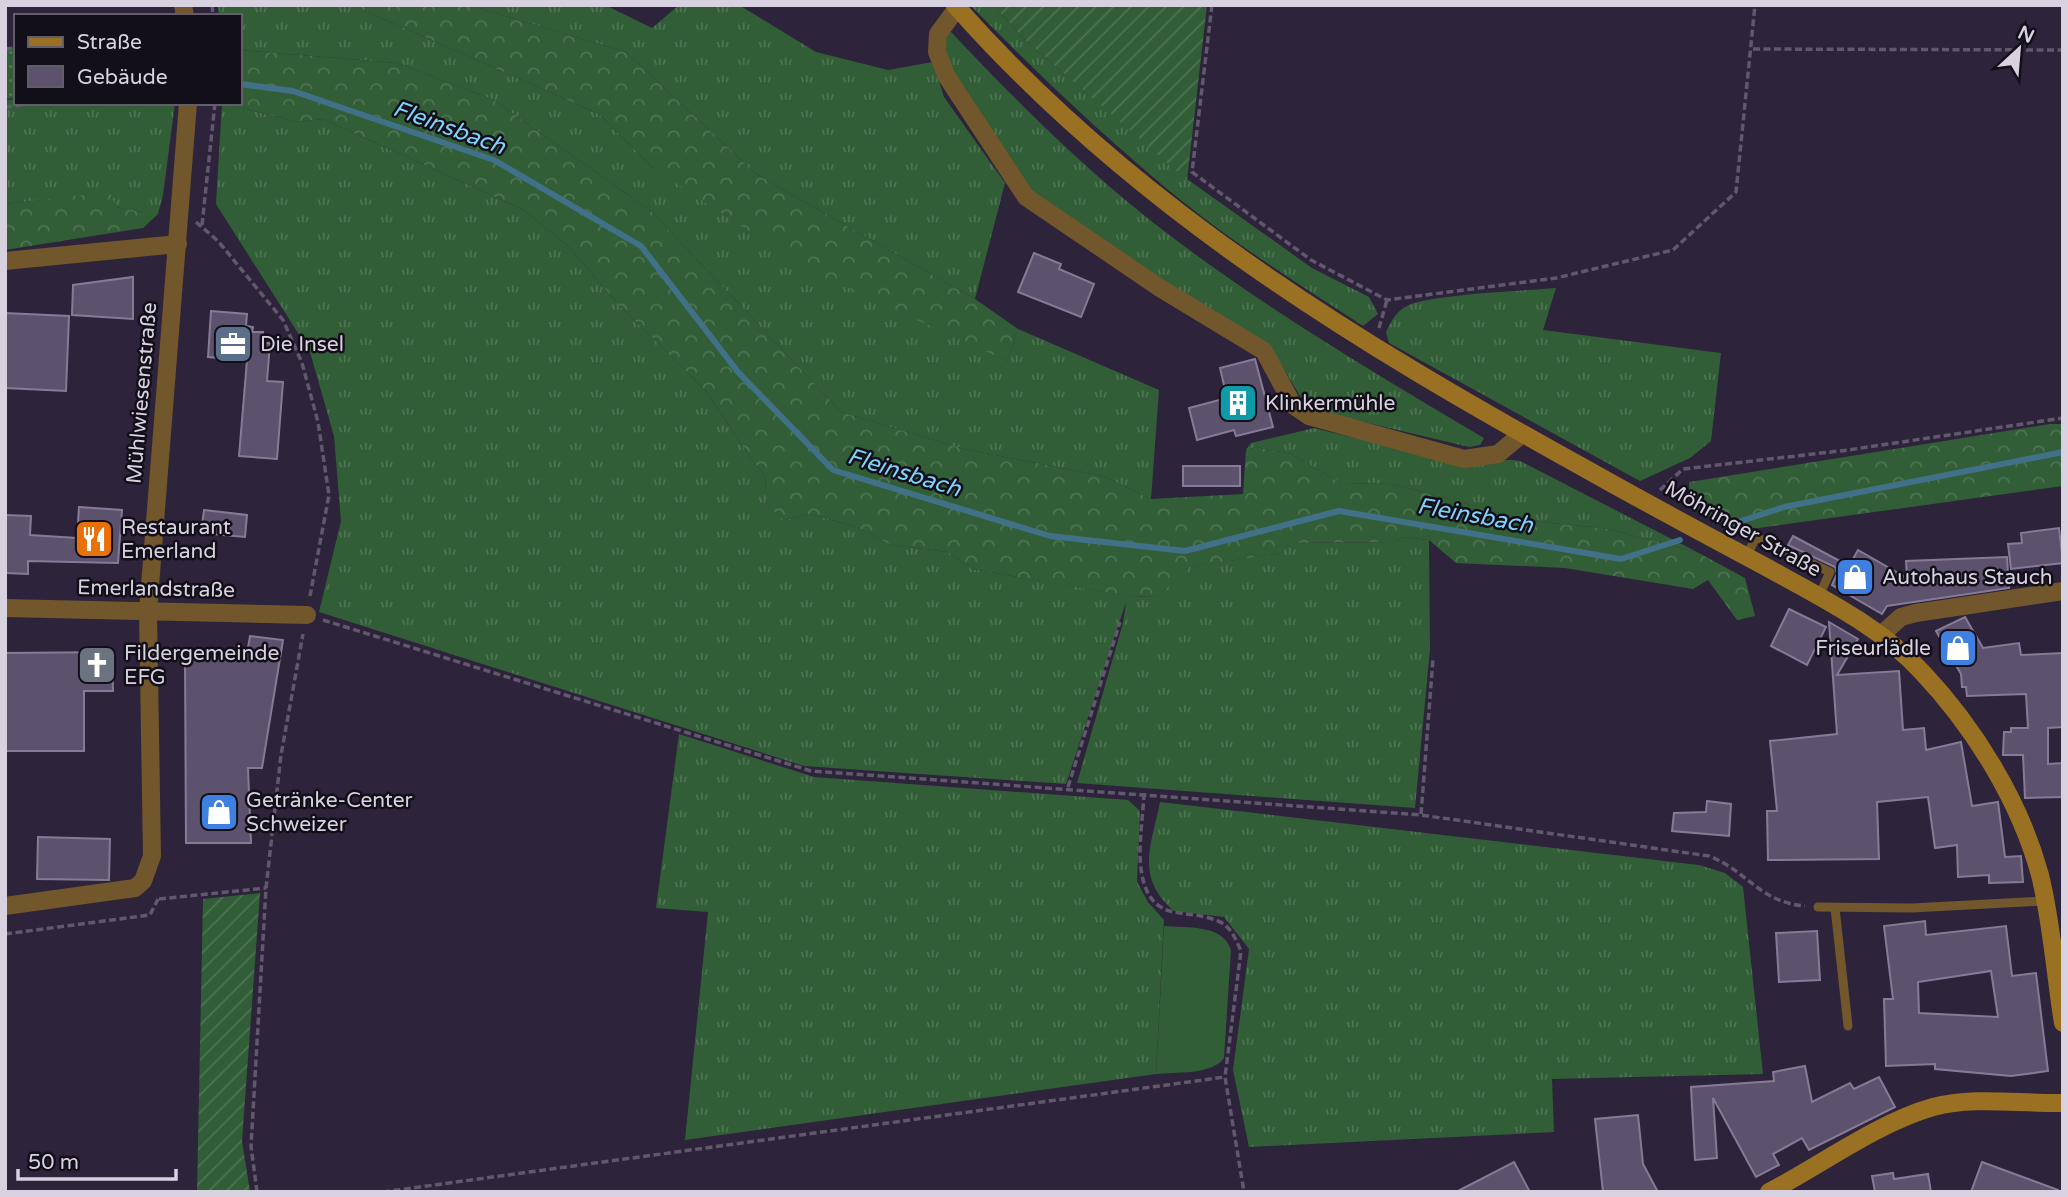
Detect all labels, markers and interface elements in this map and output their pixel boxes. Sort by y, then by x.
legend [14,14,242,105]
north arrow [1984,14,2054,84]
text: N [2014,21,2038,48]
text: Straße [77,30,142,55]
text: Gebäude [77,65,168,90]
water label: Fleinsbach [389,95,510,162]
street label: Mühlwiesenstraße [122,301,162,485]
office icon: Die Insel [212,323,254,365]
place label: Die Insel [260,332,344,357]
building icon: Klinkermühle [1217,382,1259,424]
place label: Klinkermühle [1265,391,1396,416]
water label: Fleinsbach [844,442,965,504]
street label: Möhringer Straße [1660,476,1826,582]
water label: Fleinsbach [1415,492,1536,540]
place label: Restaurant Emerland [121,515,231,564]
restaurant icon: Restaurant Emerland [73,518,115,560]
shop icon: Autohaus Stauch [1834,556,1876,598]
place label: Autohaus Stauch [1882,565,2053,590]
street label: Emerlandstraße [77,575,235,603]
shop icon: Friseurlädle [1937,627,1979,669]
place label: Friseurlädle [1815,636,1931,661]
place label: Fildergemeinde EFG [124,641,279,690]
church icon: Fildergemeinde EFG [76,644,118,686]
place label: Getränke-Center Schweizer [246,788,413,837]
shop icon: Getränke-Center Schweizer [198,791,240,833]
scale bar [18,1138,175,1182]
text: 50 m [28,1150,79,1175]

